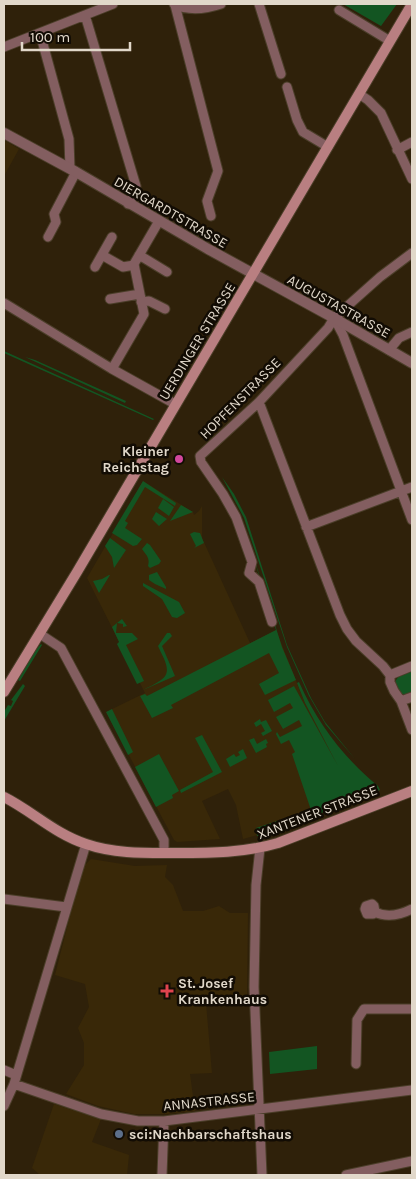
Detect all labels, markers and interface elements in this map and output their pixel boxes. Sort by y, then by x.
scale bar [22,20,130,52]
text: 100 m [30,28,70,46]
street label: DIERGARDTSTRASSE [111,173,231,252]
street label: AUGUSTASTRASSE [284,271,393,342]
street label: UERDINGER STRASSE [156,279,239,403]
street label: HOPFENSTRASSE [196,354,284,442]
place label: Kleiner Reichstag [103,443,169,476]
marker: Kleiner Reichstag [173,453,185,465]
street label: XANTENER STRASSE [255,782,380,843]
place label: St. Josef Krankenhaus [178,975,267,1008]
marker: St. Josef Krankenhaus [160,984,174,998]
street label: ANNASTRASSE [162,1088,256,1115]
place label: sci:Nachbarschaftshaus [129,1126,292,1143]
marker: sci:Nachbarschaftshaus [113,1128,125,1140]

